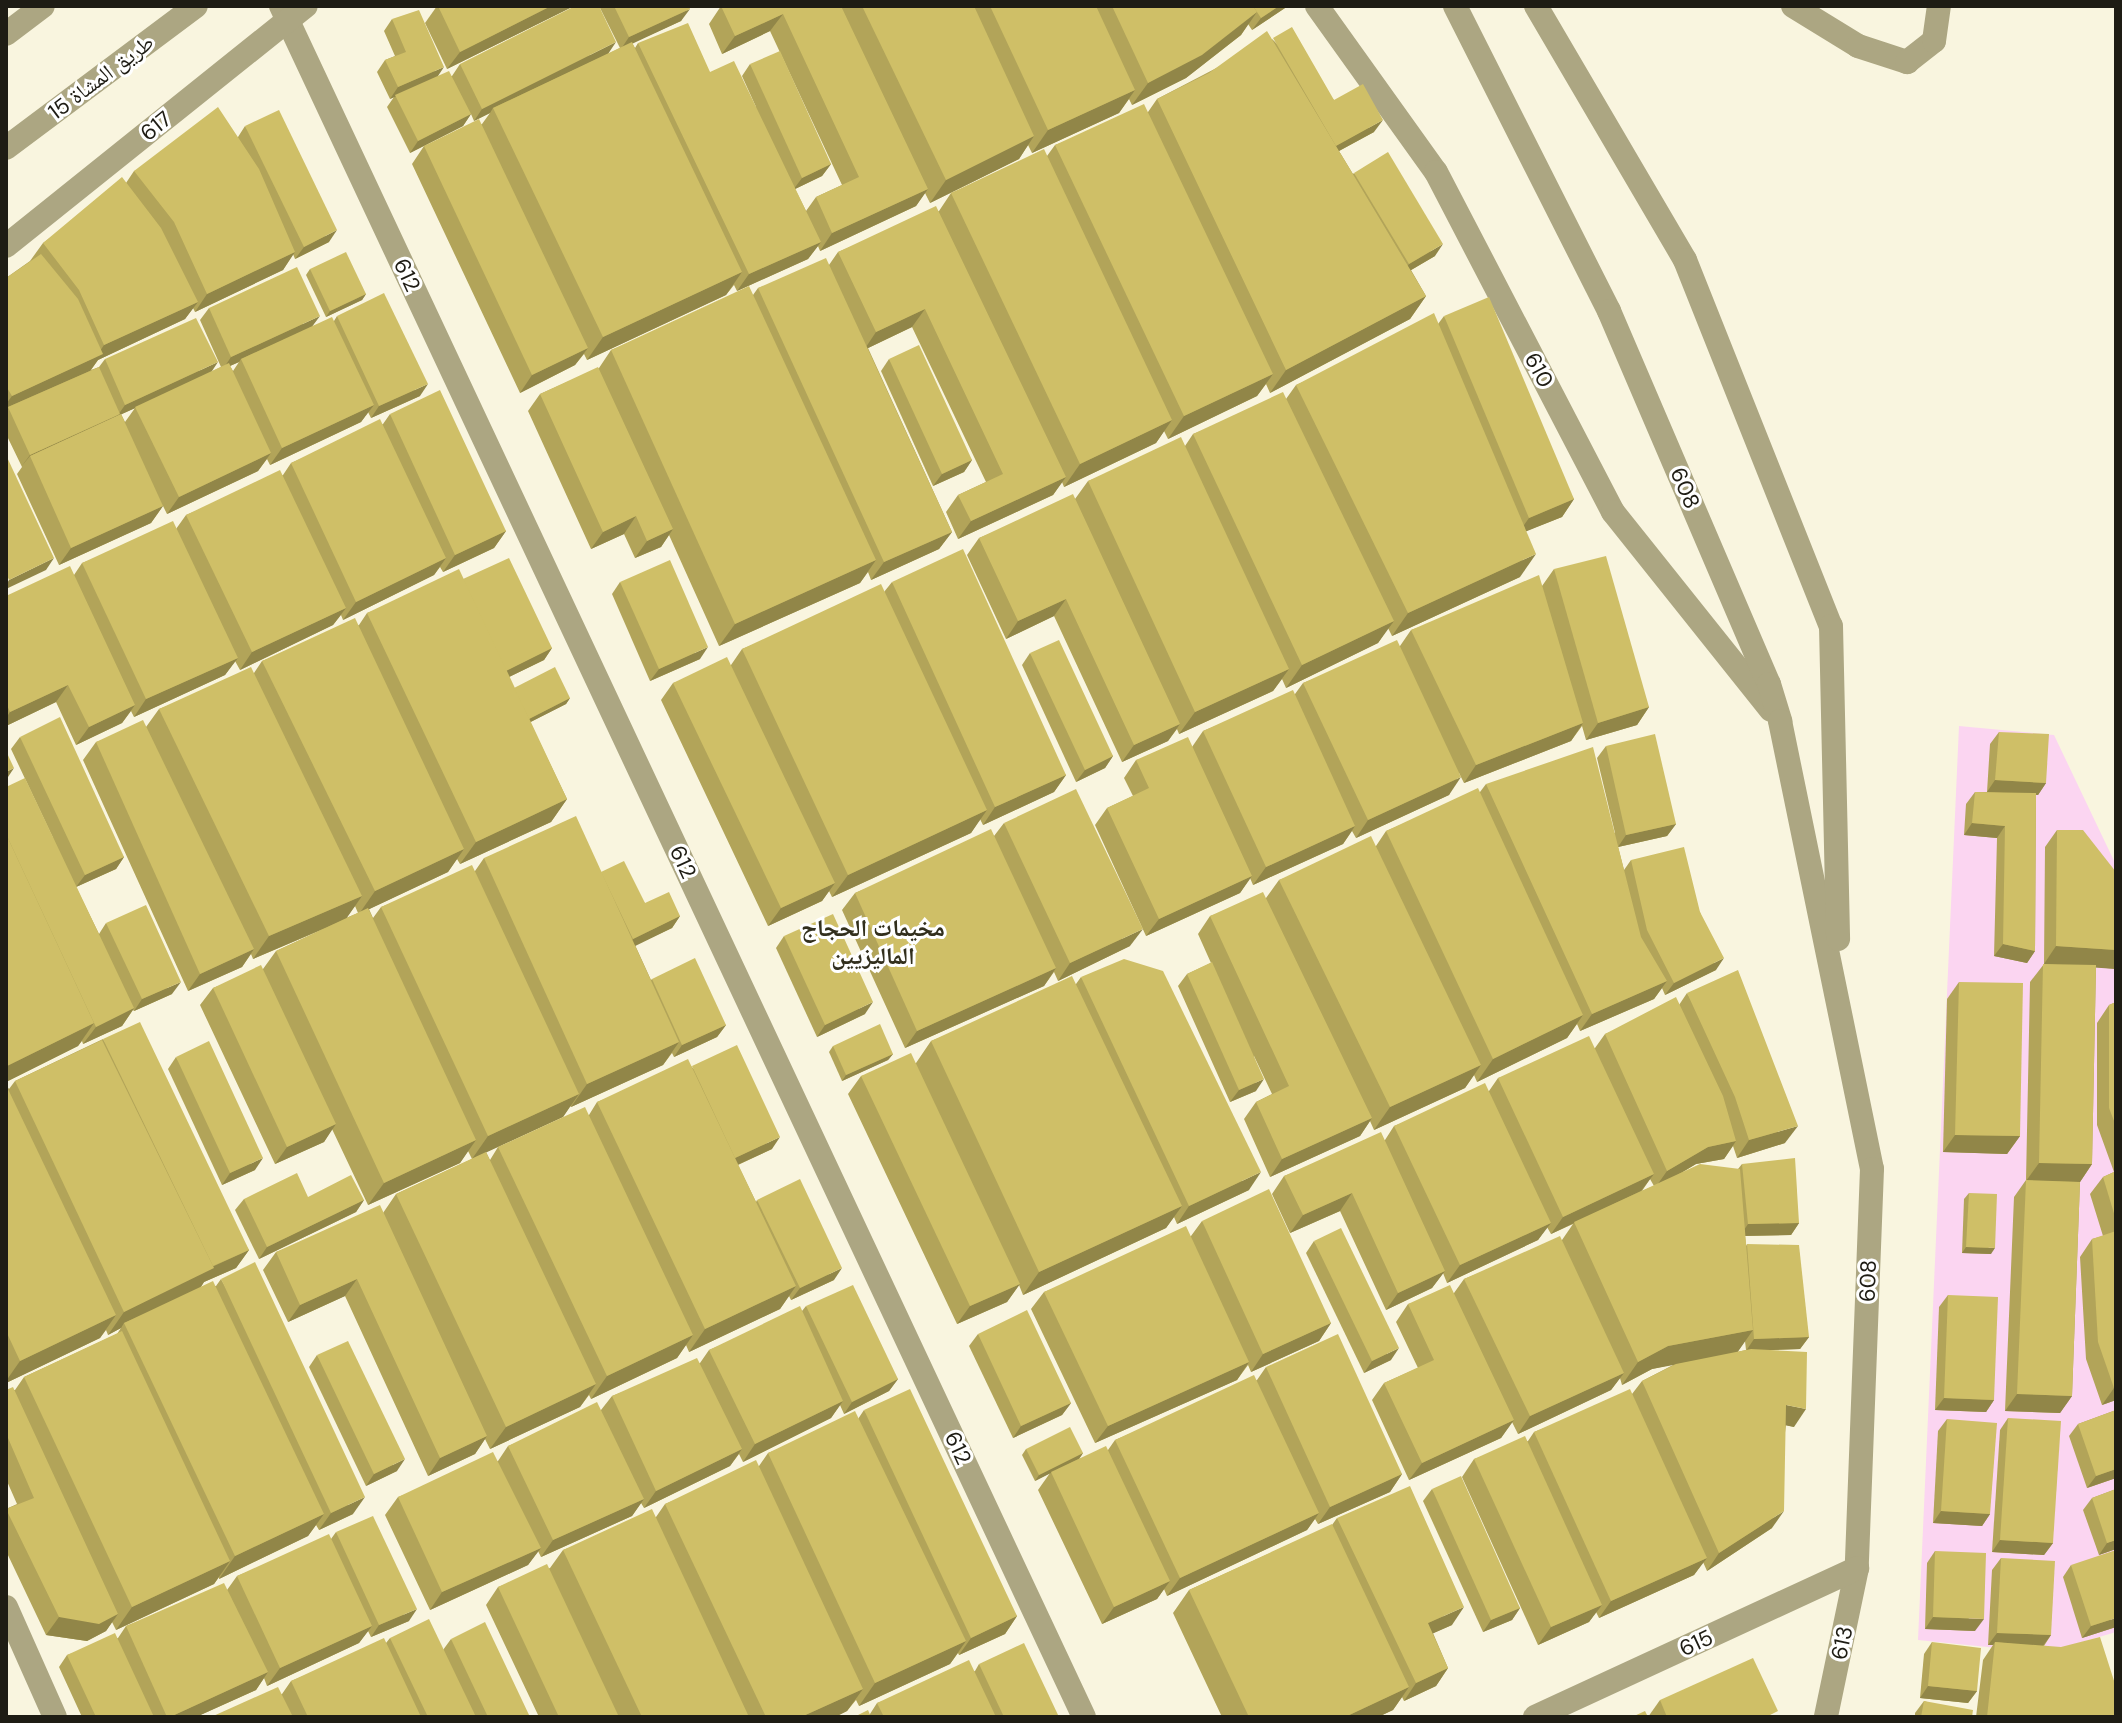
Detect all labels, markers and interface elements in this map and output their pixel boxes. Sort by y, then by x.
street label: طريق المشاة 15 [43,29,159,125]
street label: 617 [135,106,177,146]
street label: 612 [388,254,426,296]
street label: 610 [1519,348,1559,392]
street label: 608 [1665,463,1705,513]
street label: 612 [664,841,702,883]
district label: مخيمات الحجاج الماليزيين [801,914,945,970]
street label: 608 [1854,1259,1882,1303]
street label: 612 [939,1427,977,1469]
street label: 615 [1675,1624,1717,1662]
street label: 613 [1826,1624,1858,1662]

